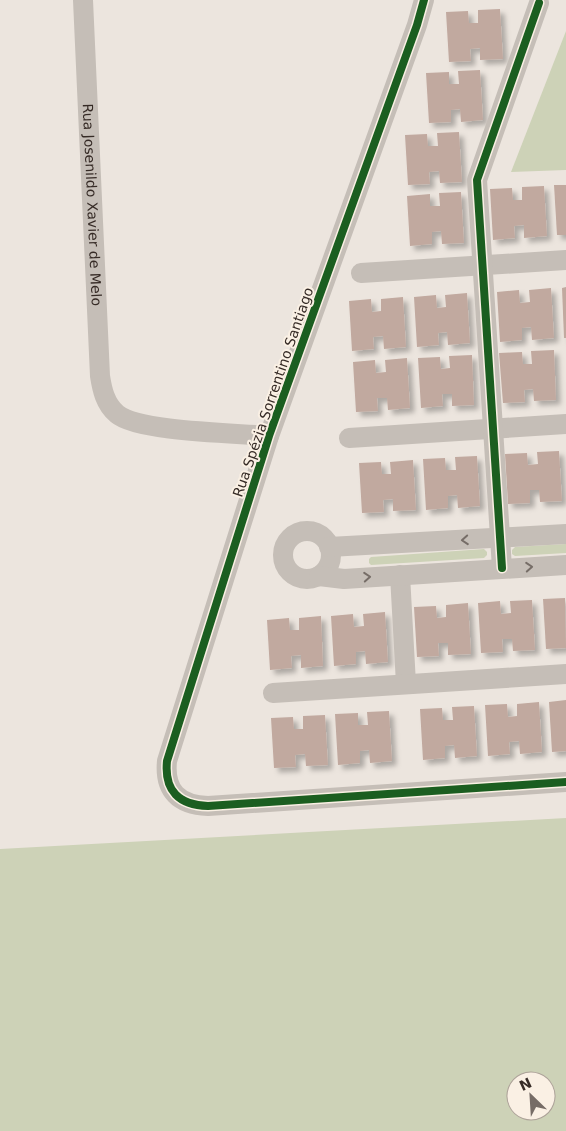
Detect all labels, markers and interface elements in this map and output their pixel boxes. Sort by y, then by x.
street label: Rua Josenildo Xavier de Melo [80,103,105,306]
street label: Rua Spézia Sorrentino Santiago [230,285,316,499]
one-way arrow [461,534,469,545]
one-way arrow [526,561,534,572]
one-way arrow [363,572,371,583]
north arrow [506,1071,556,1121]
text: N [517,1074,534,1094]

